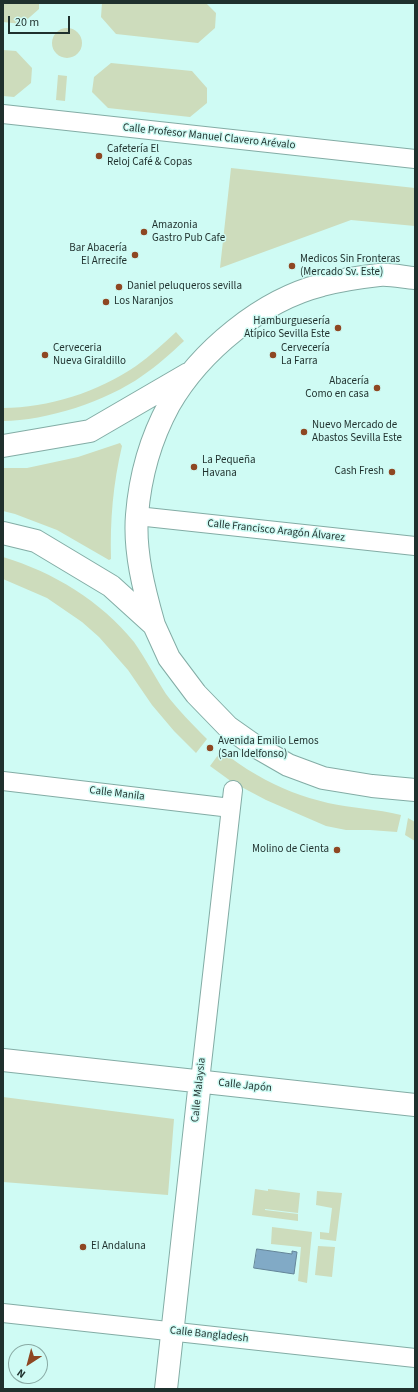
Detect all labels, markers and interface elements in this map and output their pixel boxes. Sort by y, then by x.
scale bar [10,8,72,34]
text: 20 m [15,14,39,31]
street label: Calle Profesor Manuel Clavero Arévalo [122,121,296,153]
place label: Cafetería El Reloj Café & Copas [107,143,192,169]
marker: Cafetería El Reloj Café & Copas [94,151,104,161]
place label: Amazonia Gastro Pub Cafe [152,219,225,245]
marker: Amazonia Gastro Pub Cafe [139,227,149,237]
place label: Bar Abacería El Arrecife [69,242,127,268]
marker: Bar Abacería El Arrecife [130,250,140,260]
place label: Medicos Sin Fronteras (Mercado Sv. Este) [300,253,400,279]
marker: Medicos Sin Fronteras (Mercado Sv. Este) [287,261,297,271]
place label: Daniel peluqueros sevilla [127,280,242,294]
marker: Daniel peluqueros sevilla [114,282,124,292]
place label: Los Naranjos [114,295,173,309]
marker: Los Naranjos [101,297,111,307]
place label: Hamburguesería Atípico Sevilla Este [244,315,330,341]
marker: Hamburguesería Atípico Sevilla Este [333,323,343,333]
place label: Cerveceria Nueva Giraldillo [53,342,126,368]
place label: Cervecería La Farra [281,342,330,368]
marker: Cerveceria Nueva Giraldillo [40,350,50,360]
marker: Cervecería La Farra [268,350,278,360]
place label: Abacería Como en casa [305,375,369,401]
marker: Abacería Como en casa [372,383,382,393]
place label: Nuevo Mercado de Abastos Sevilla Este [312,419,402,445]
marker: Nuevo Mercado de Abastos Sevilla Este [299,427,309,437]
place label: La Pequeña Havana [202,454,256,480]
marker: La Pequeña Havana [189,462,199,472]
place label: Cash Fresh [334,465,384,479]
marker: Cash Fresh [387,467,397,477]
street label: Calle Francisco Aragón Álvarez [206,517,346,545]
place label: Avenida Emilio Lemos (San Idelfonso) [218,735,319,761]
marker: Avenida Emilio Lemos (San Idelfonso) [205,743,215,753]
street label: Calle Manila [89,784,145,804]
place label: Molino de Cienta [252,843,329,857]
marker: Molino de Cienta [332,845,342,855]
street label: Calle Malaysia [189,1057,209,1123]
street label: Calle Japón [217,1077,273,1095]
place label: EI Andaluna [91,1240,146,1254]
marker: EI Andaluna [78,1242,88,1252]
street label: Calle Bangladesh [169,1324,249,1346]
north arrow [8,1344,48,1384]
text: N [14,1365,29,1382]

